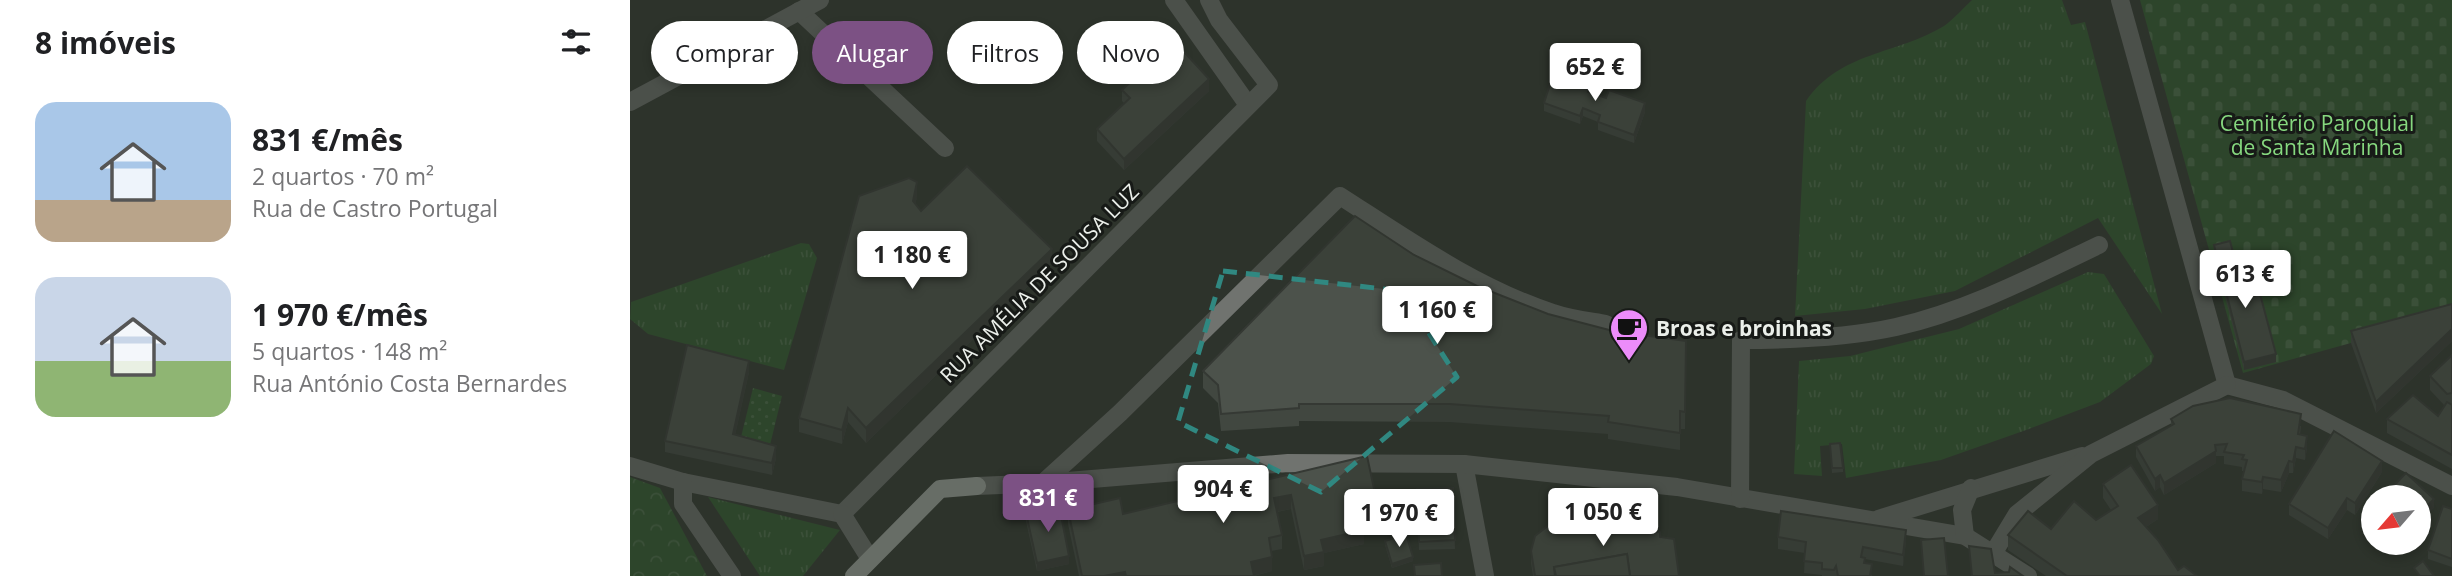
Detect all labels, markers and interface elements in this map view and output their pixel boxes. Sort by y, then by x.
chip: Comprar [651,21,798,84]
chip: Alugar [812,21,933,84]
chip: Filtros [947,21,1063,84]
chip: Novo [1077,21,1184,84]
text: 8 imóveis [35,22,176,63]
icon: filters [557,23,595,61]
pin: 652 € [1546,43,1644,103]
text: 652 € [1566,50,1624,82]
park label: Cemitério Paroquial de Santa Marinha [2220,109,2414,161]
text: 831 €/mês [252,119,403,160]
icon: home [91,130,175,214]
text: 2 quartos · 70 m² [252,160,434,192]
street label: RUA AMÉLIA DE SOUSA LUZ [933,177,1145,389]
text: Rua de Castro Portugal [252,192,498,224]
pin: 1 180 € [847,232,977,291]
text: 1 180 € [873,238,951,270]
pin: 613 € [2196,250,2294,310]
text: 613 € [2216,257,2274,289]
pin: 1 160 € [1372,286,1502,346]
text: 1 160 € [1398,293,1476,325]
text: 1 970 €/mês [252,294,428,335]
icon: home [91,305,175,389]
cafe icon: Broas e broinhas [1608,307,1650,362]
place label: Broas e broinhas [1656,314,1832,342]
text: 5 quartos · 148 m² [252,335,447,367]
text: Rua António Costa Bernardes [252,367,567,399]
pin: 904 € [1174,466,1272,525]
text: 904 € [1194,472,1252,504]
pin: 831 € [999,475,1097,534]
text: 831 € [1019,481,1077,513]
north arrow [2361,485,2431,555]
map controls [2361,485,2431,555]
pin: 1 050 € [1538,489,1668,548]
pin: 1 970 € [1334,490,1464,549]
text: 1 050 € [1564,495,1642,527]
text: 1 970 € [1360,496,1438,528]

